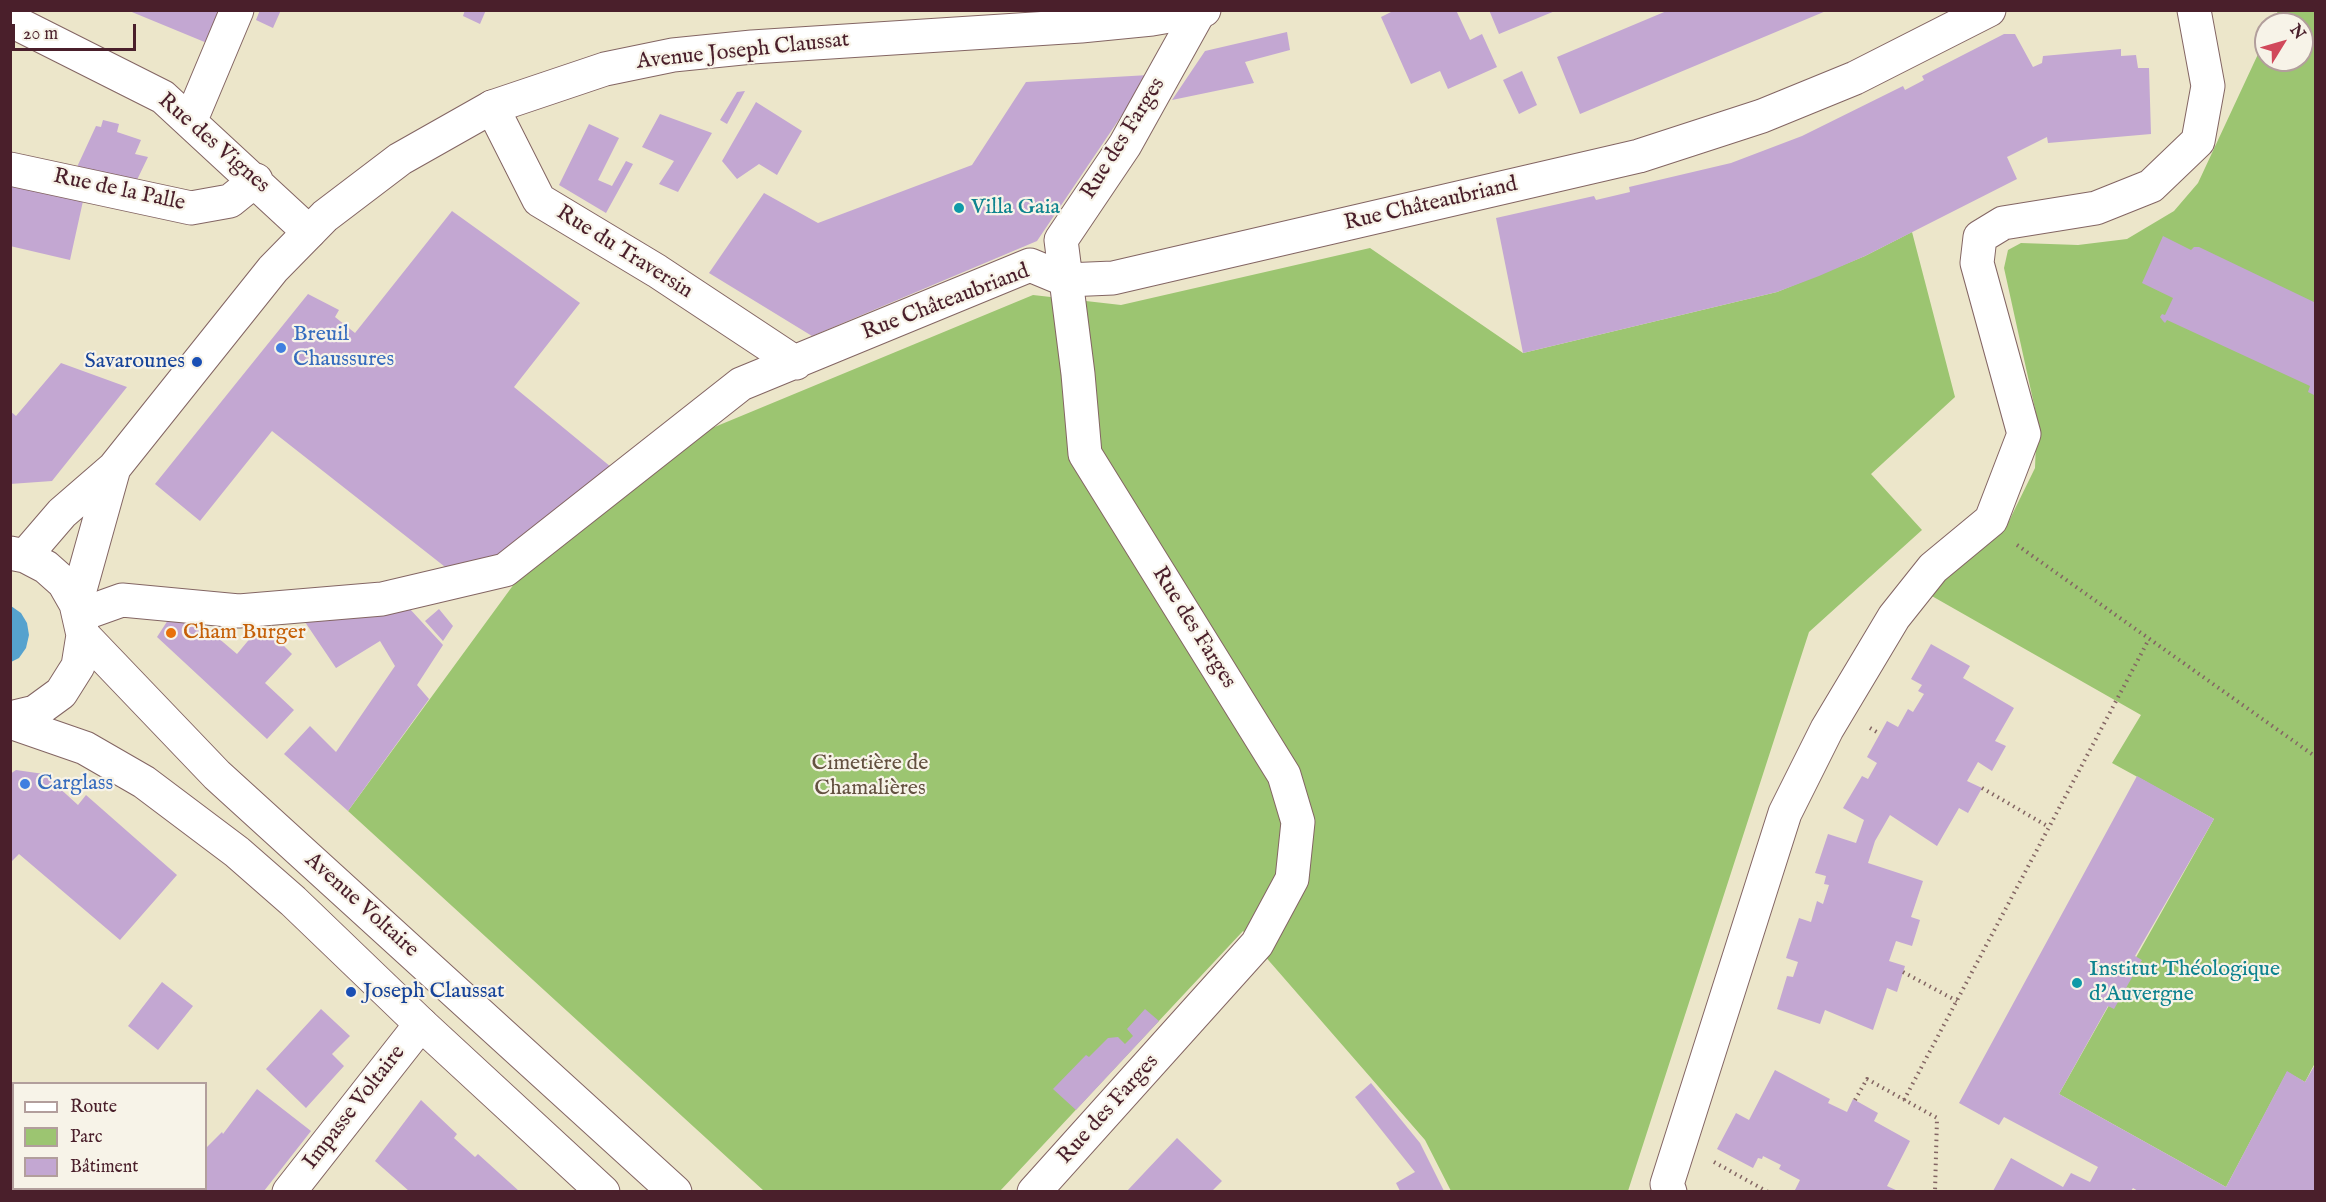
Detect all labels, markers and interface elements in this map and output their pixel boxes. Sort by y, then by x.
scale bar [15,12,140,50]
north arrow [2254,12,2314,72]
text: N [2285,21,2309,44]
text: 20 m [23,23,58,46]
street label: Avenue Joseph Claussat [635,28,851,76]
street label: Rue des Farges [1076,73,1172,205]
street label: Rue des Vignes [152,88,274,200]
street label: Rue de la Palle [51,164,187,218]
street label: Rue Châteaubriand [1342,172,1520,238]
place label: Villa Gaia [971,195,1060,221]
street label: Rue du Traversin [551,201,697,305]
marker: Villa Gaia [952,201,966,215]
street label: Rue Châteaubriand [859,259,1033,347]
place label: Breuil Chaussures [293,322,394,374]
marker: Breuil Chaussures [274,341,288,355]
place label: Savarounes [84,349,185,375]
marker: Savarounes [190,355,204,369]
street label: Rue des Farges [1145,562,1241,694]
place label: Cham Burger [183,620,306,646]
marker: Cham Burger [164,626,178,640]
park label: Cimetière de Chamalières [812,751,928,802]
place label: Carglass [37,771,113,797]
marker: Carglass [18,777,32,791]
street label: Avenue Voltaire [299,848,423,964]
place label: Institut Théologique d'Auvergne [2089,957,2280,1008]
marker: Institut Théologique d'Auvergne [2070,976,2084,990]
place label: Joseph Claussat [363,979,505,1005]
marker: Joseph Claussat [344,985,358,999]
street label: Impasse Voltaire [298,1041,412,1175]
street label: Rue des Farges [1053,1050,1165,1170]
legend [12,1082,207,1190]
text: Route [70,1096,117,1119]
text: Parc [70,1126,102,1149]
text: Bâtiment [70,1156,139,1179]

